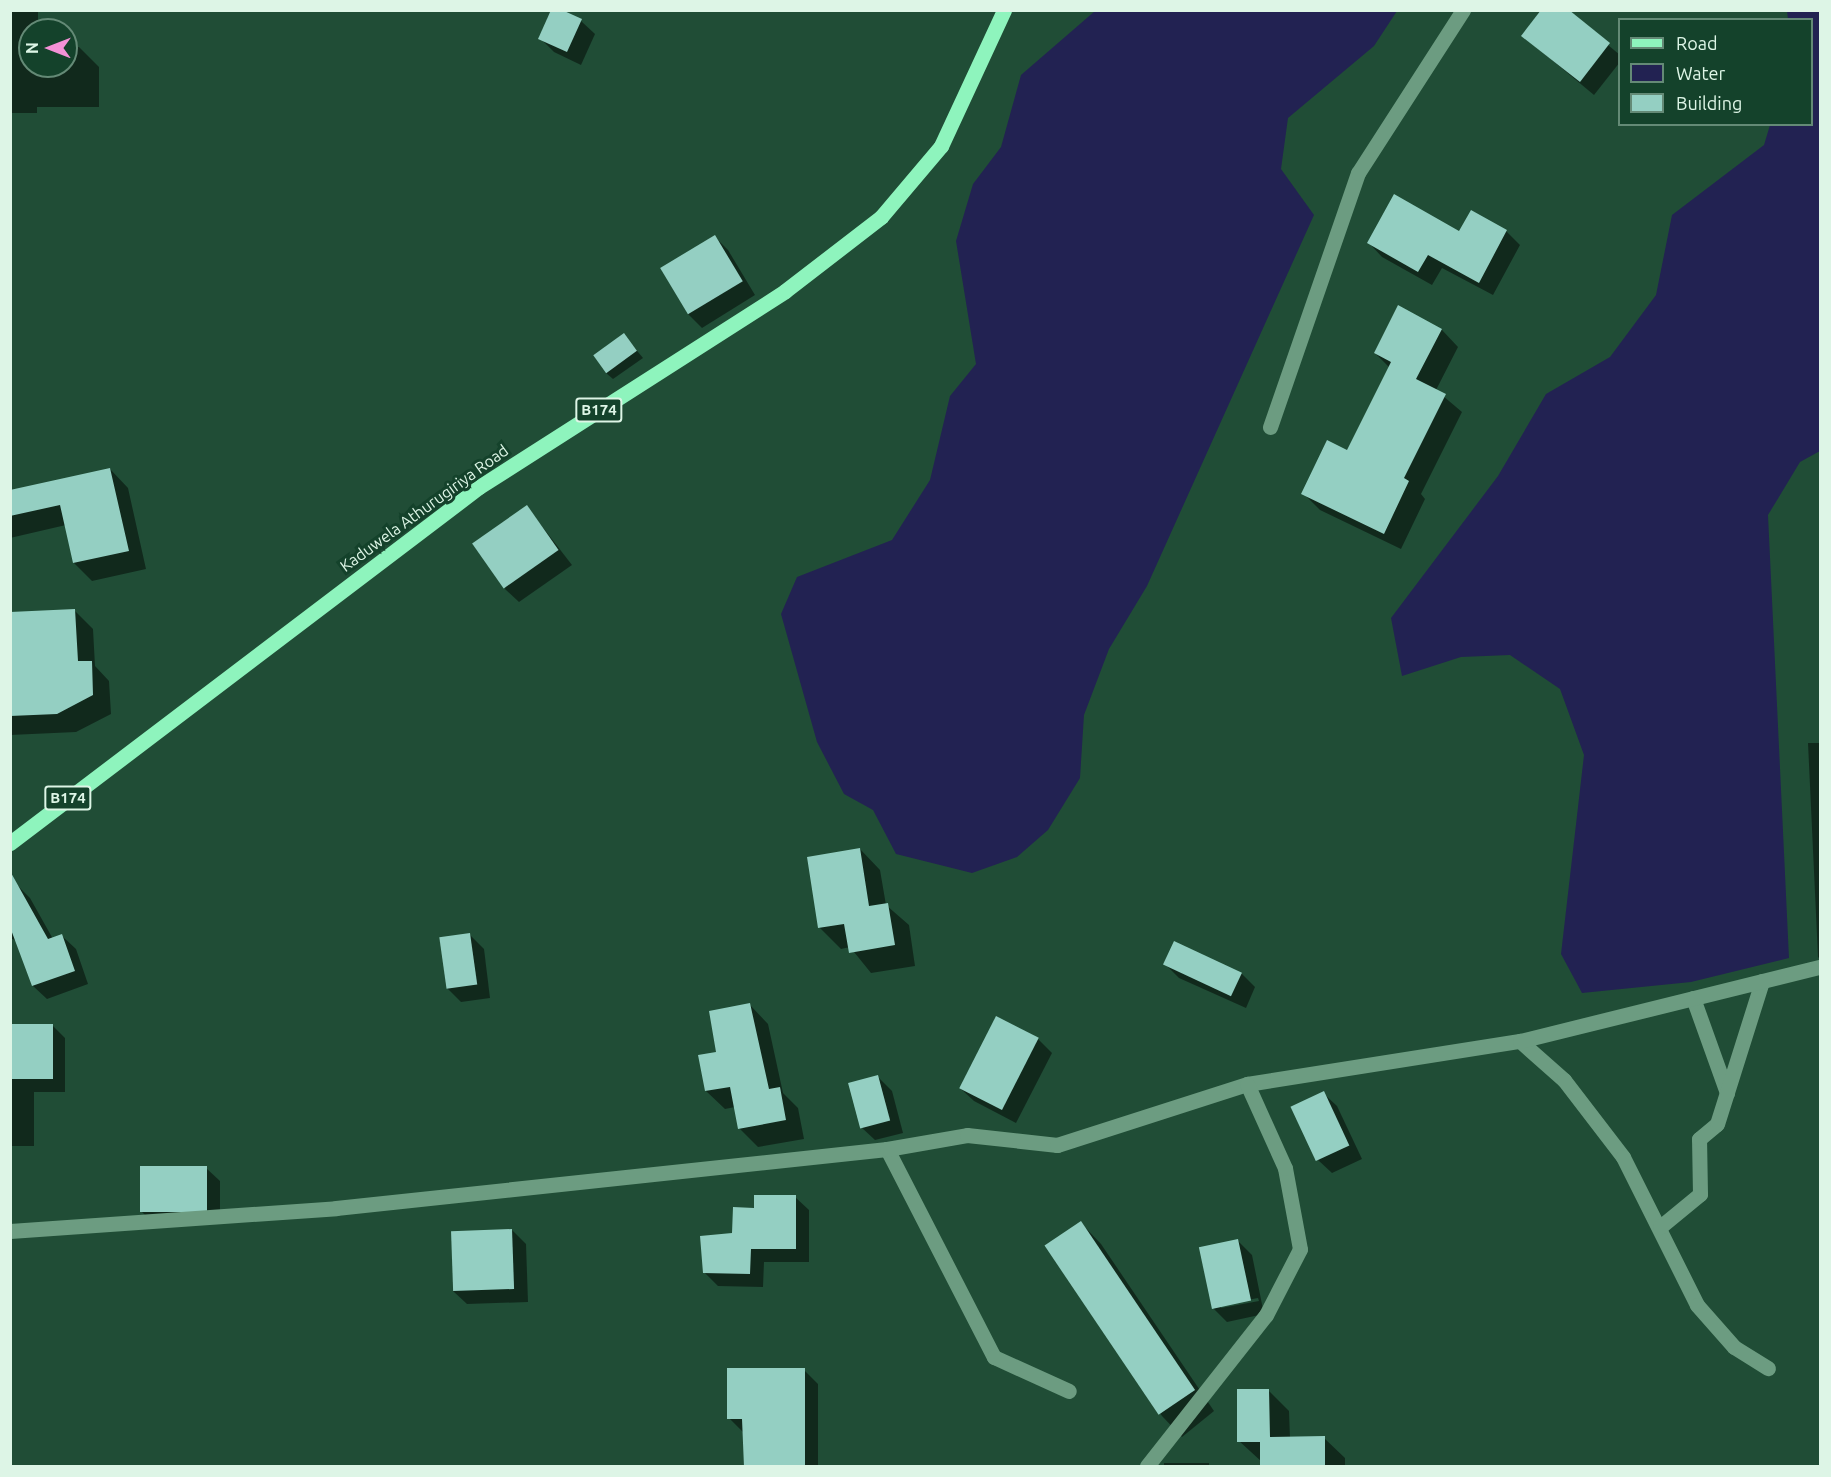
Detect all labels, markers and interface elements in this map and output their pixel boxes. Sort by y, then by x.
north arrow [18,18,78,78]
legend [1618,18,1813,126]
text: Road [1676,33,1718,53]
text: N [23,42,41,54]
text: Water [1676,63,1725,83]
text: Building [1676,93,1742,113]
road number: B174 [575,398,623,422]
street label: Kaduwela Athurugiriya Road [336,440,512,576]
road number: B174 [44,786,92,810]

